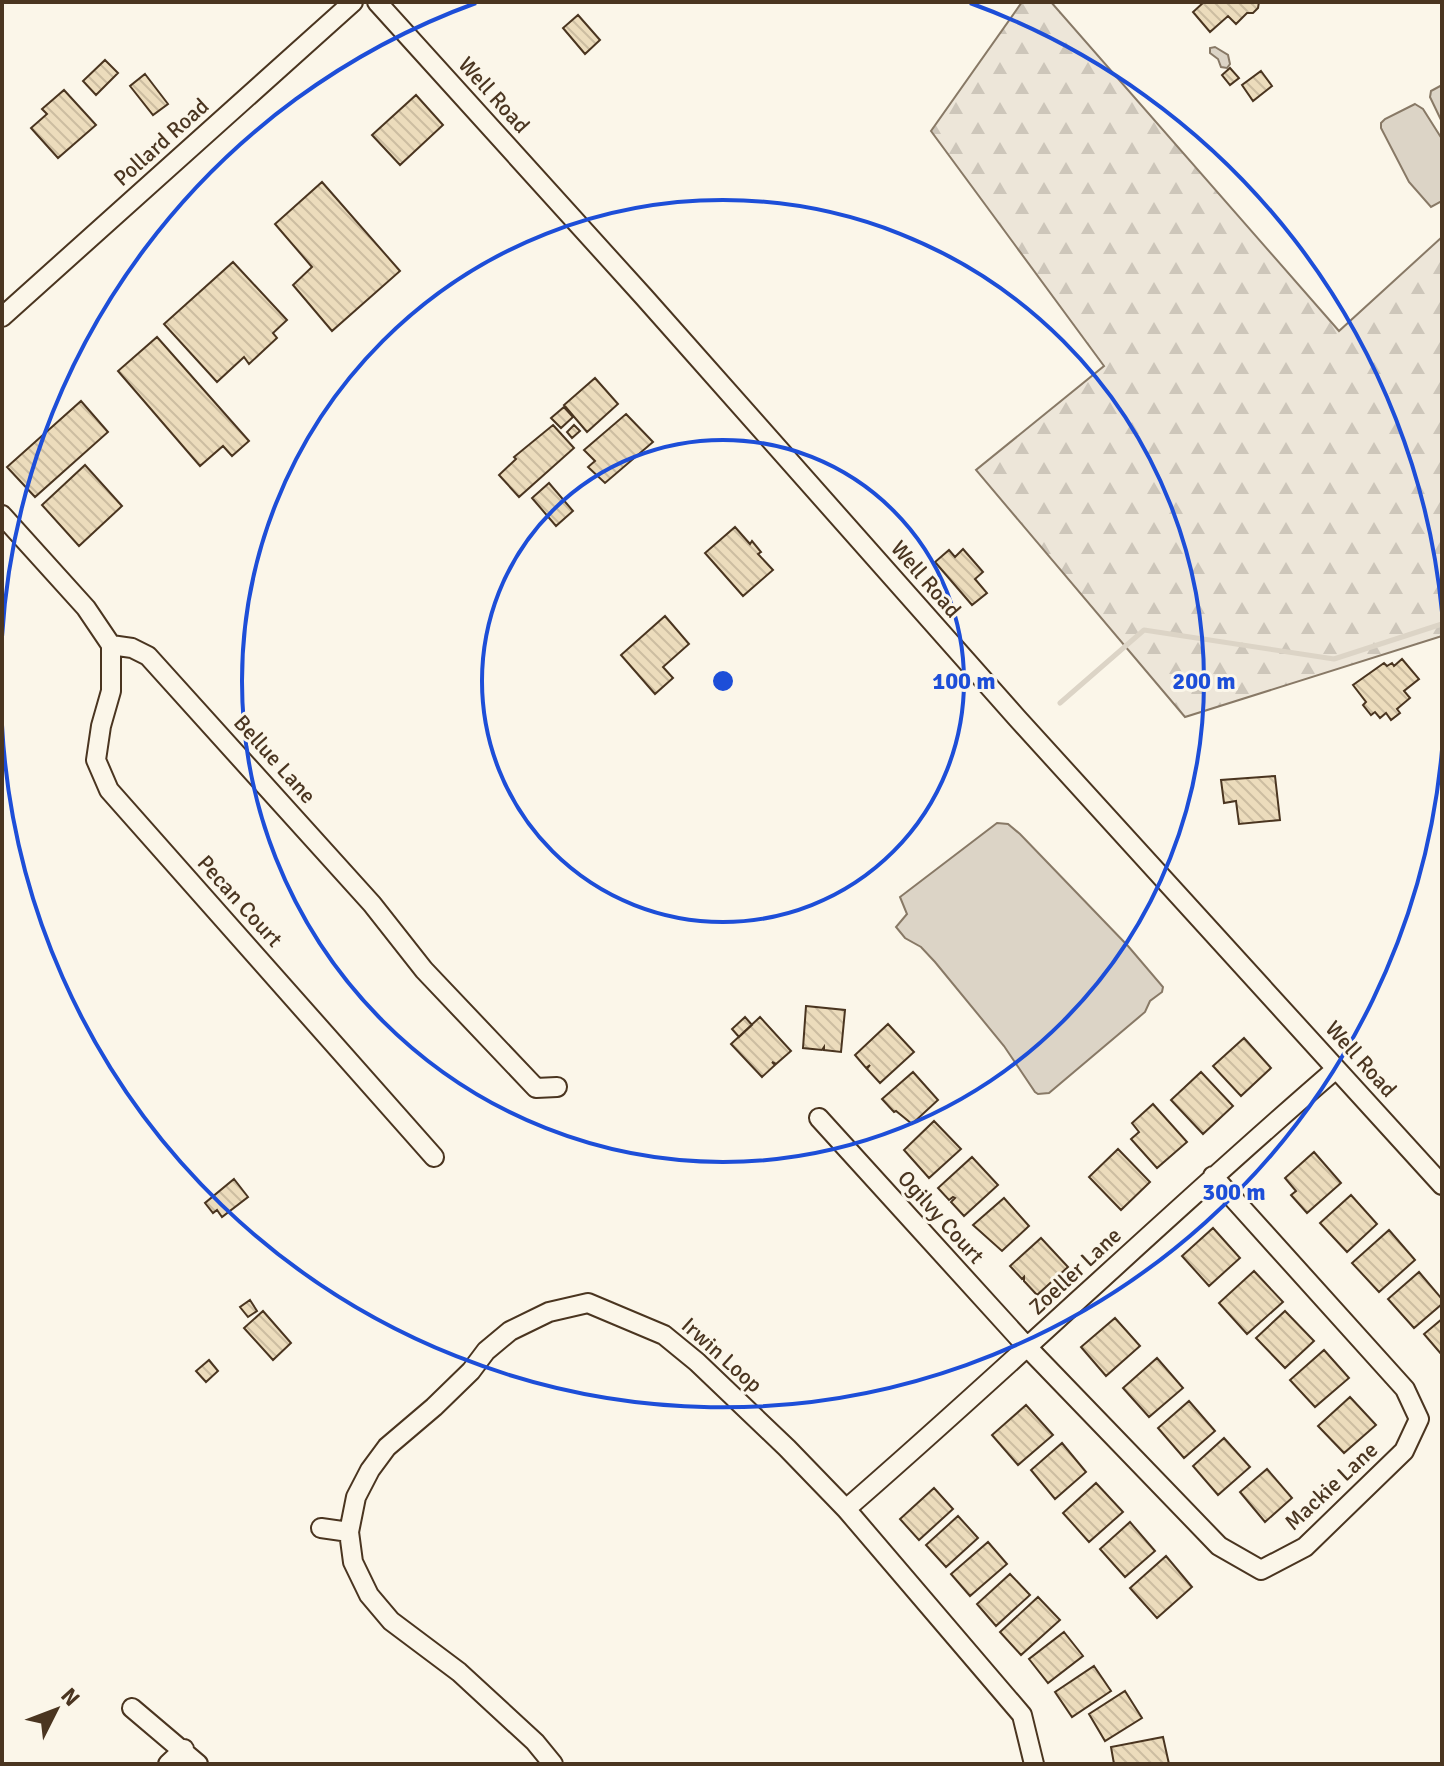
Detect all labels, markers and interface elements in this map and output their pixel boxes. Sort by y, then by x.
street label: Well Road [453,51,535,139]
street label: Pollard Road [108,92,214,192]
street label: Well Road [885,535,967,623]
text: 100 m [932,666,996,696]
text: 200 m [1172,666,1236,696]
centre of rings [709,667,737,695]
street label: Bellue Lane [228,709,322,809]
street label: Pecan Court [192,850,288,953]
street label: Well Road [1320,1015,1402,1103]
street label: Ogilvy Court [892,1165,990,1269]
text: 300 m [1202,1177,1266,1207]
street label: Zoeller Lane [1023,1222,1127,1320]
street label: Irwin Loop [676,1312,768,1398]
street label: Mackie Lane [1279,1436,1383,1536]
north arrow [16,1670,96,1750]
text: N [55,1682,86,1712]

